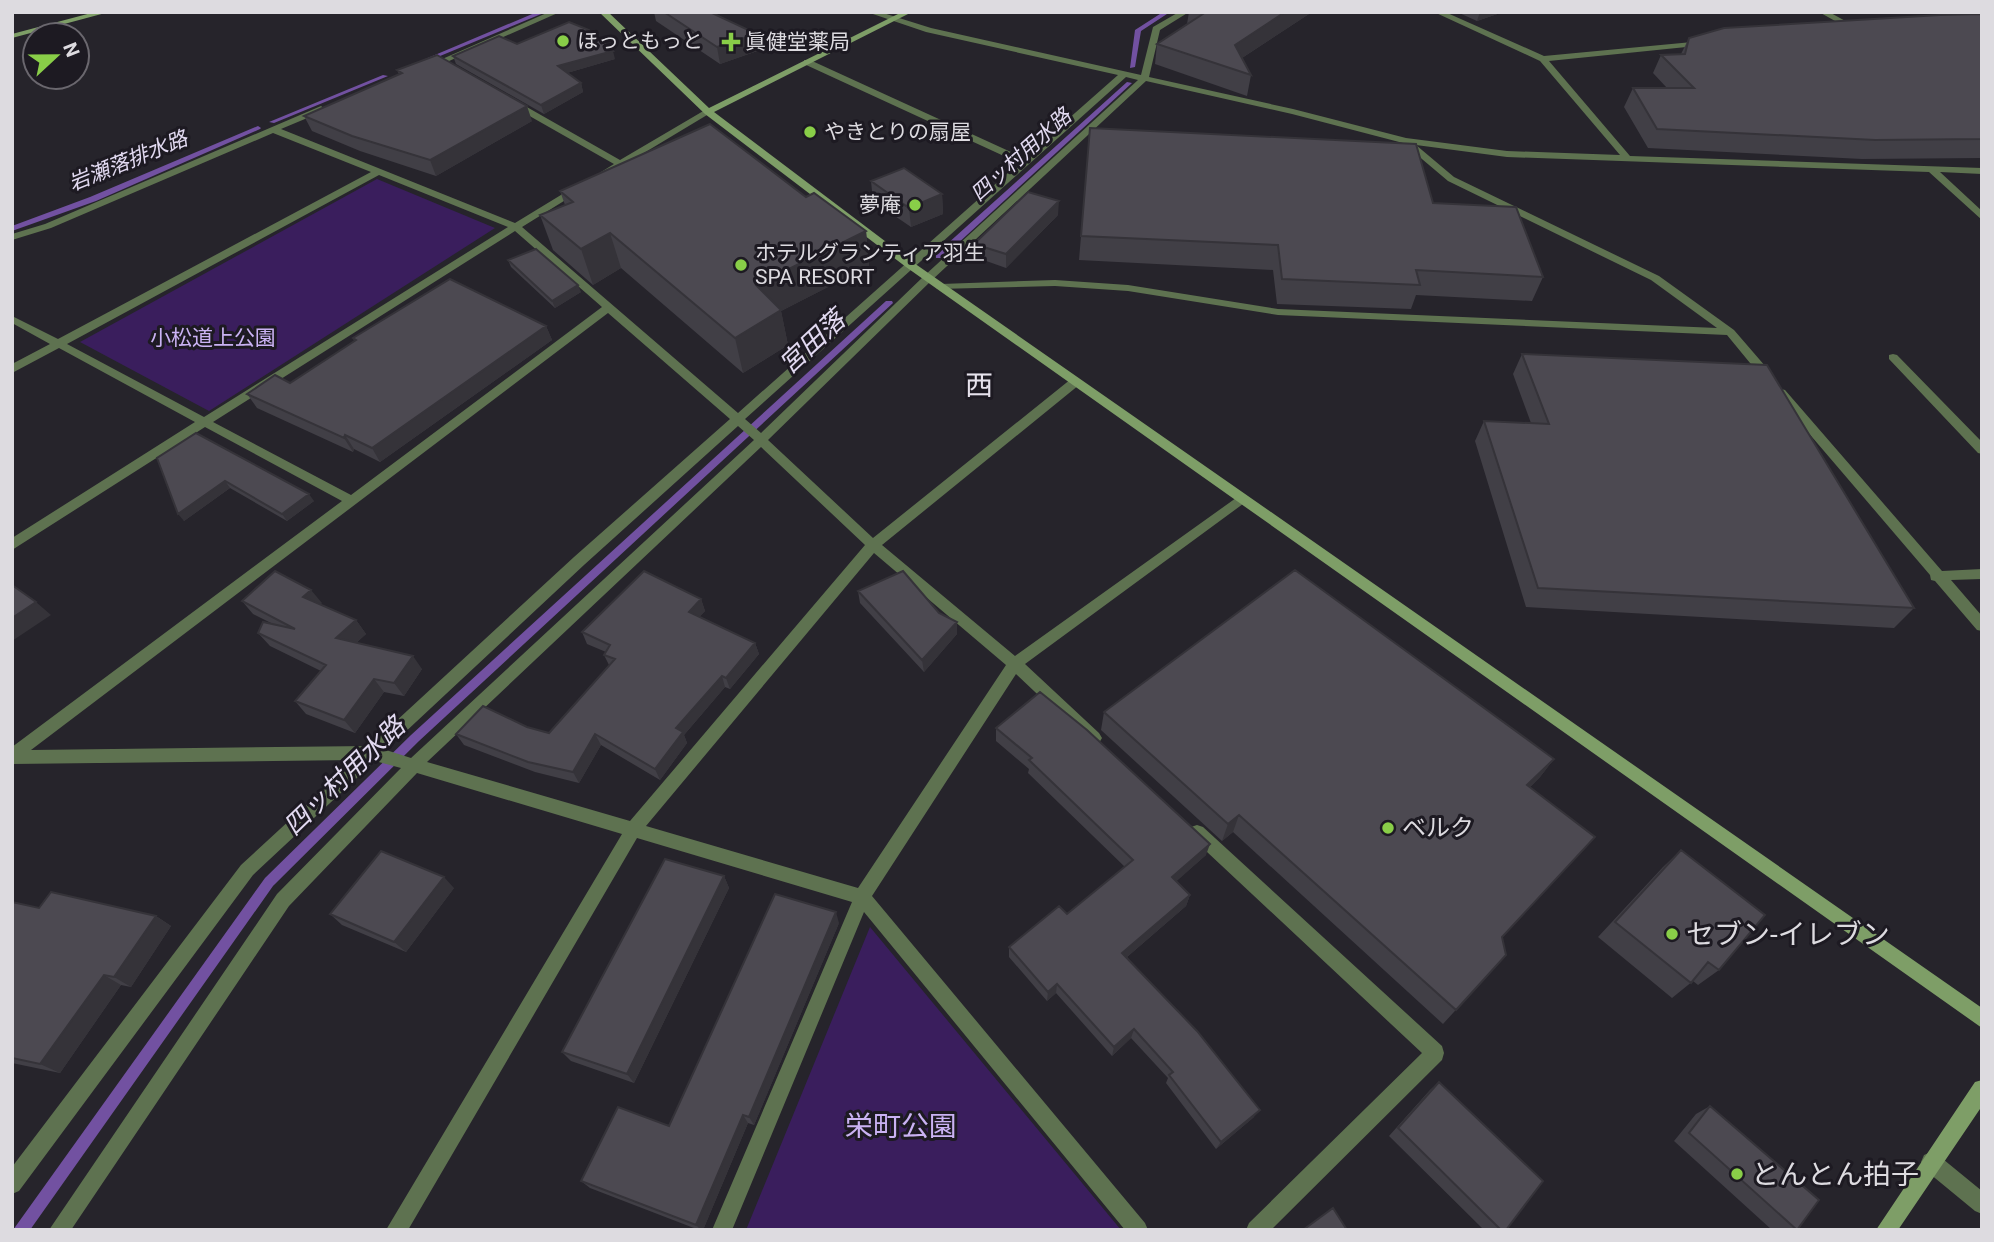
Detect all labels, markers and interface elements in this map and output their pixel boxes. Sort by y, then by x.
north arrow [21,21,91,91]
place label: ほっともっと [577,29,703,53]
place label: 眞健堂薬局 [745,30,850,54]
marker: ほっともっと [555,33,571,49]
marker: 眞健堂薬局 [723,34,739,50]
text: N [58,39,84,60]
water label: 四ッ村用水路 [966,103,1077,206]
place label: やきとりの扇屋 [824,120,971,144]
marker: やきとりの扇屋 [802,124,818,140]
water label: 岩瀬落排水路 [65,126,193,196]
place label: 夢庵 [859,193,901,217]
marker: 夢庵 [907,197,923,213]
place label: ホテルグランティア羽生 SPA RESORT [755,241,985,289]
marker: ホテルグランティア羽生 SPA RESORT [733,257,749,273]
water label: 宮田落 [773,302,854,380]
park label: 小松道上公園 [150,326,276,350]
district label: 西 [965,369,993,402]
water label: 四ッ村用水路 [277,710,412,841]
place label: ベルク [1402,814,1474,842]
marker: ベルク [1380,820,1396,836]
place label: セブン-イレブン [1686,918,1890,951]
marker: セブン-イレブン [1664,926,1680,942]
park label: 栄町公園 [845,1110,957,1143]
place label: とんとん拍子 [1751,1158,1919,1191]
marker: とんとん拍子 [1729,1166,1745,1182]

